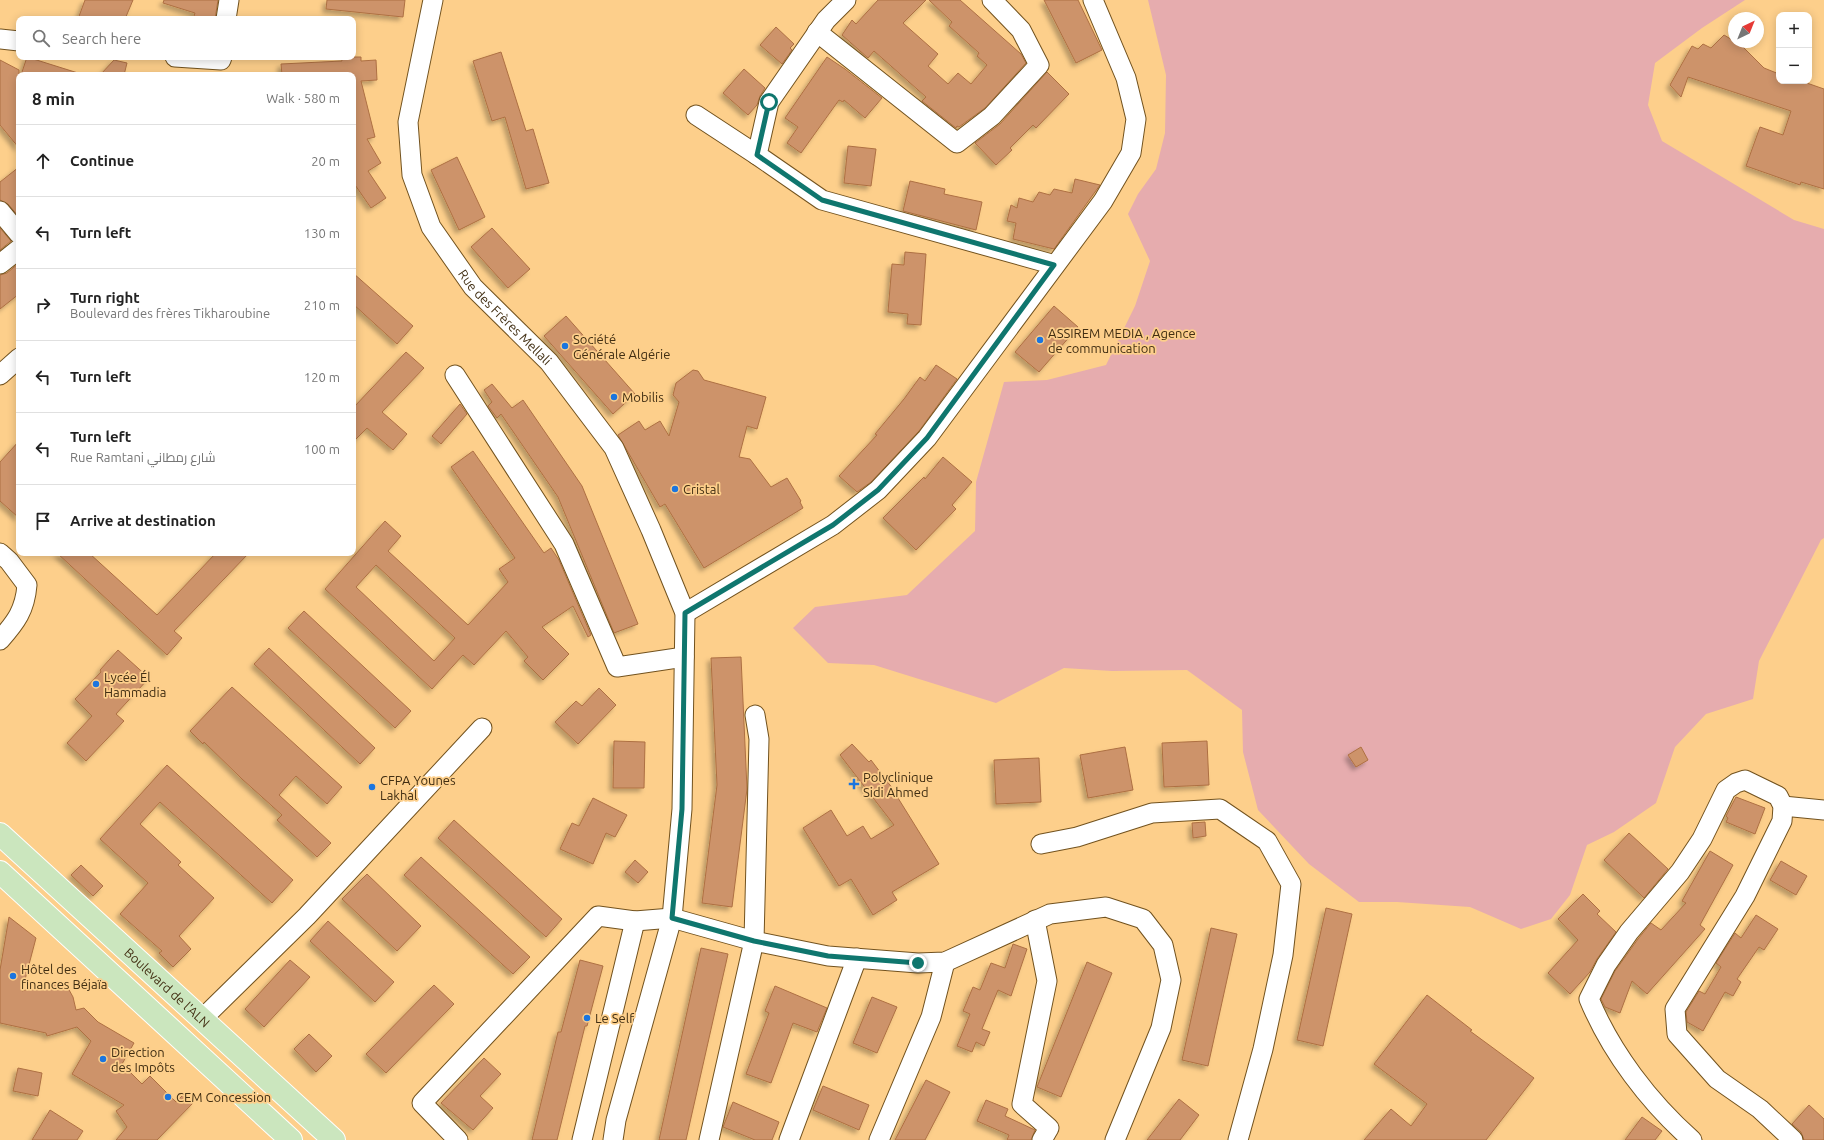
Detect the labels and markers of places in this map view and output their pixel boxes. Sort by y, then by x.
place label: ASSIREM MEDIA , Agence de communication [1048,326,1196,355]
place label: Société Générale Algérie [573,332,670,361]
marker: ASSIREM MEDIA , Agence de communication [1035,335,1045,345]
marker: Société Générale Algérie [560,341,570,351]
place label: Mobilis [622,390,664,404]
marker: Mobilis [609,392,619,402]
place label: Cristal [683,482,720,496]
marker: Cristal [670,484,680,494]
place label: Lycée Él Hammadia [104,669,166,699]
marker: Lycée Él Hammadia [91,679,101,689]
place label: Polyclinique Sidi Ahmed [863,770,933,799]
place label: CFPA Younes Lakhal [380,773,456,802]
marker: Polyclinique Sidi Ahmed [848,778,860,790]
marker: CFPA Younes Lakhal [367,782,377,792]
place label: Hôtel des finances Béjaïa [21,962,108,991]
marker: Hôtel des finances Béjaïa [8,971,18,981]
place label: Le Self [595,1011,634,1025]
marker: Le Self [582,1013,592,1023]
place label: Direction des Impôts [111,1045,175,1074]
marker: Direction des Impôts [98,1054,108,1064]
place label: CEM Concession [176,1090,271,1104]
marker: CEM Concession [163,1092,173,1102]

